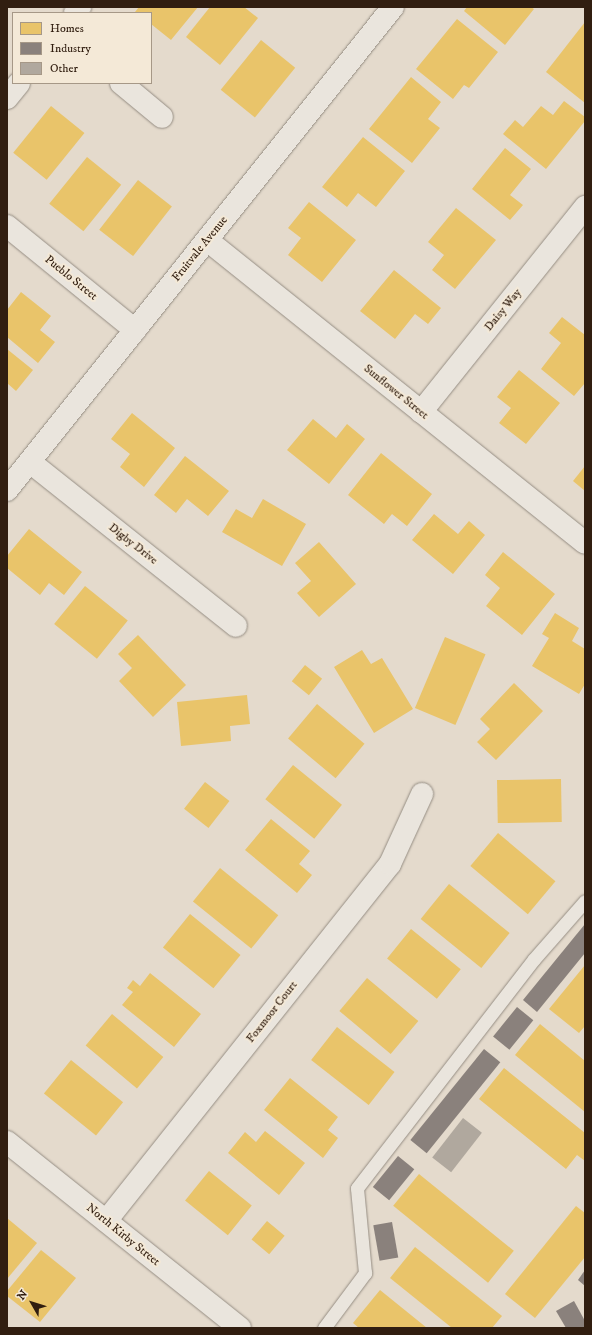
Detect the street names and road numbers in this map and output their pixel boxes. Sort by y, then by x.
street label: Fruitvale Avenue [169,213,231,285]
street label: Pueblo Street [42,252,100,304]
street label: Daisy Way [482,286,524,334]
street label: Sunflower Street [361,362,431,422]
street label: Digby Drive [106,520,160,568]
street label: Foxmoor Court [243,978,301,1046]
street label: North Kirby Street [83,1201,163,1269]

